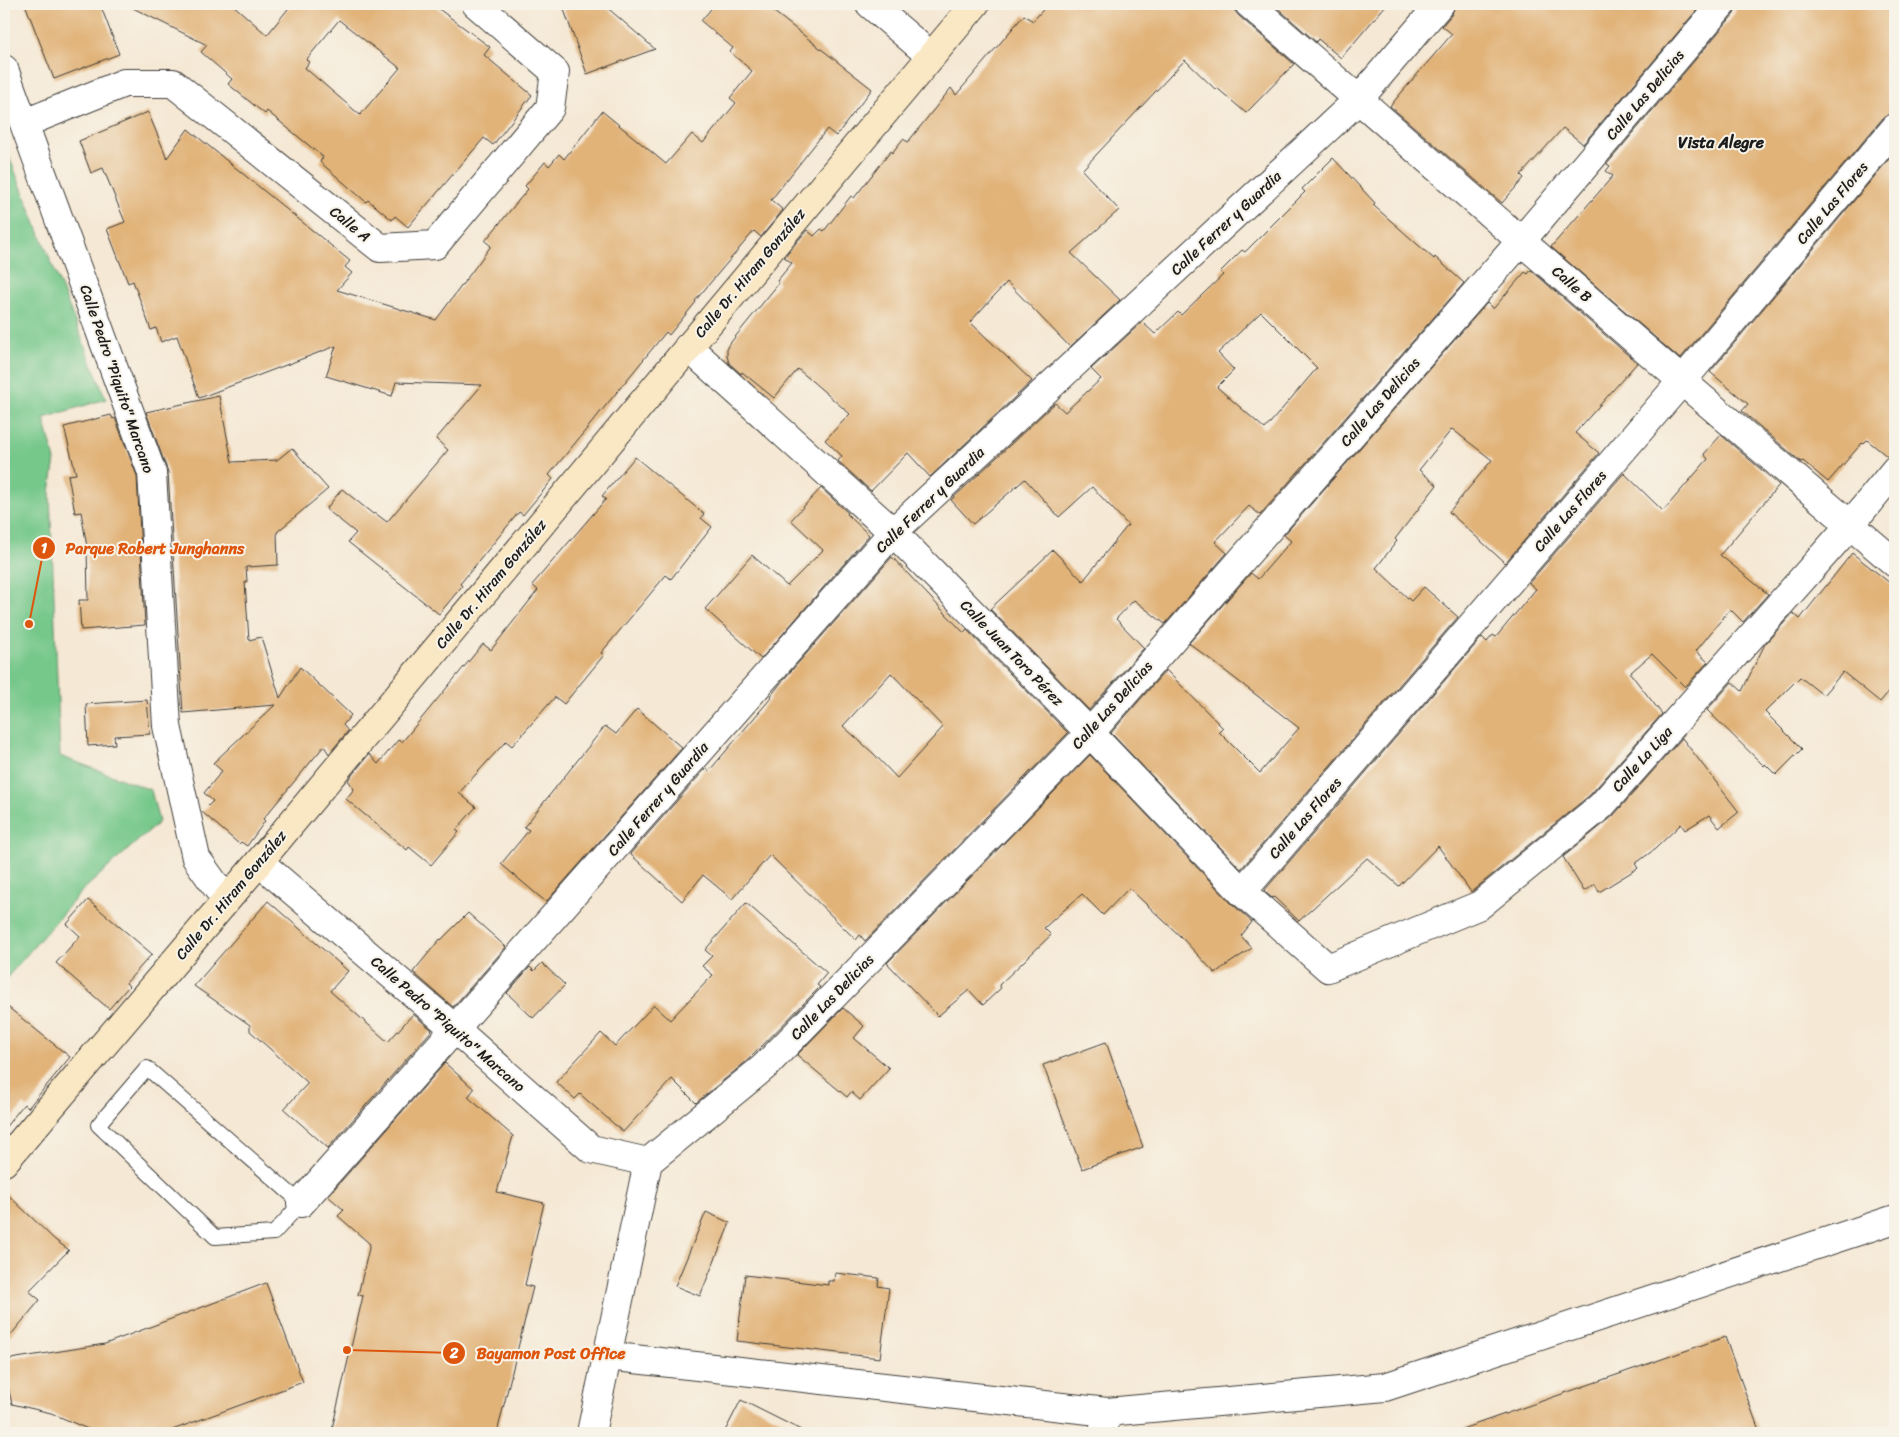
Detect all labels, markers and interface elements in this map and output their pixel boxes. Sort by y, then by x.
street label: Calle Las Delicias [1599,43,1691,146]
district label: Vista Alegre [1678,128,1765,157]
street label: Calle Las Flores [1789,155,1875,250]
street label: Calle Ferrer y Guardia [1164,164,1288,282]
street label: Calle A [324,199,376,249]
street label: Calle Dr. Hiram González [688,201,813,344]
street label: Calle B [1546,259,1598,309]
street label: Calle Pedro "Piquito" Marcano [72,281,162,477]
street label: Calle Las Delicias [1333,351,1427,453]
street label: Calle Ferrer y Guardia [869,440,991,560]
street label: Calle Las Flores [1527,463,1614,558]
street label: Calle Dr. Hiram González [429,512,554,655]
callout: Parque Robert Junghanns [31,533,254,564]
text: Parque Robert Junghanns [66,534,245,563]
text: 1 [41,535,48,561]
street label: Calle Juan Toro Pérez [954,593,1071,713]
street label: Calle Las Delicias [1065,654,1160,755]
street label: Calle La Liga [1605,720,1679,798]
street label: Calle Ferrer y Guardia [601,736,716,862]
street label: Calle Las Flores [1262,770,1349,865]
street label: Calle Dr. Hiram González [169,823,294,966]
street label: Calle Las Delicias [784,947,881,1046]
street label: Calle Pedro "Piquito" Marcano [365,949,532,1099]
callout: Bayamon Post Office [441,1338,635,1369]
text: Bayamon Post Office [476,1339,626,1368]
text: 2 [449,1340,459,1366]

